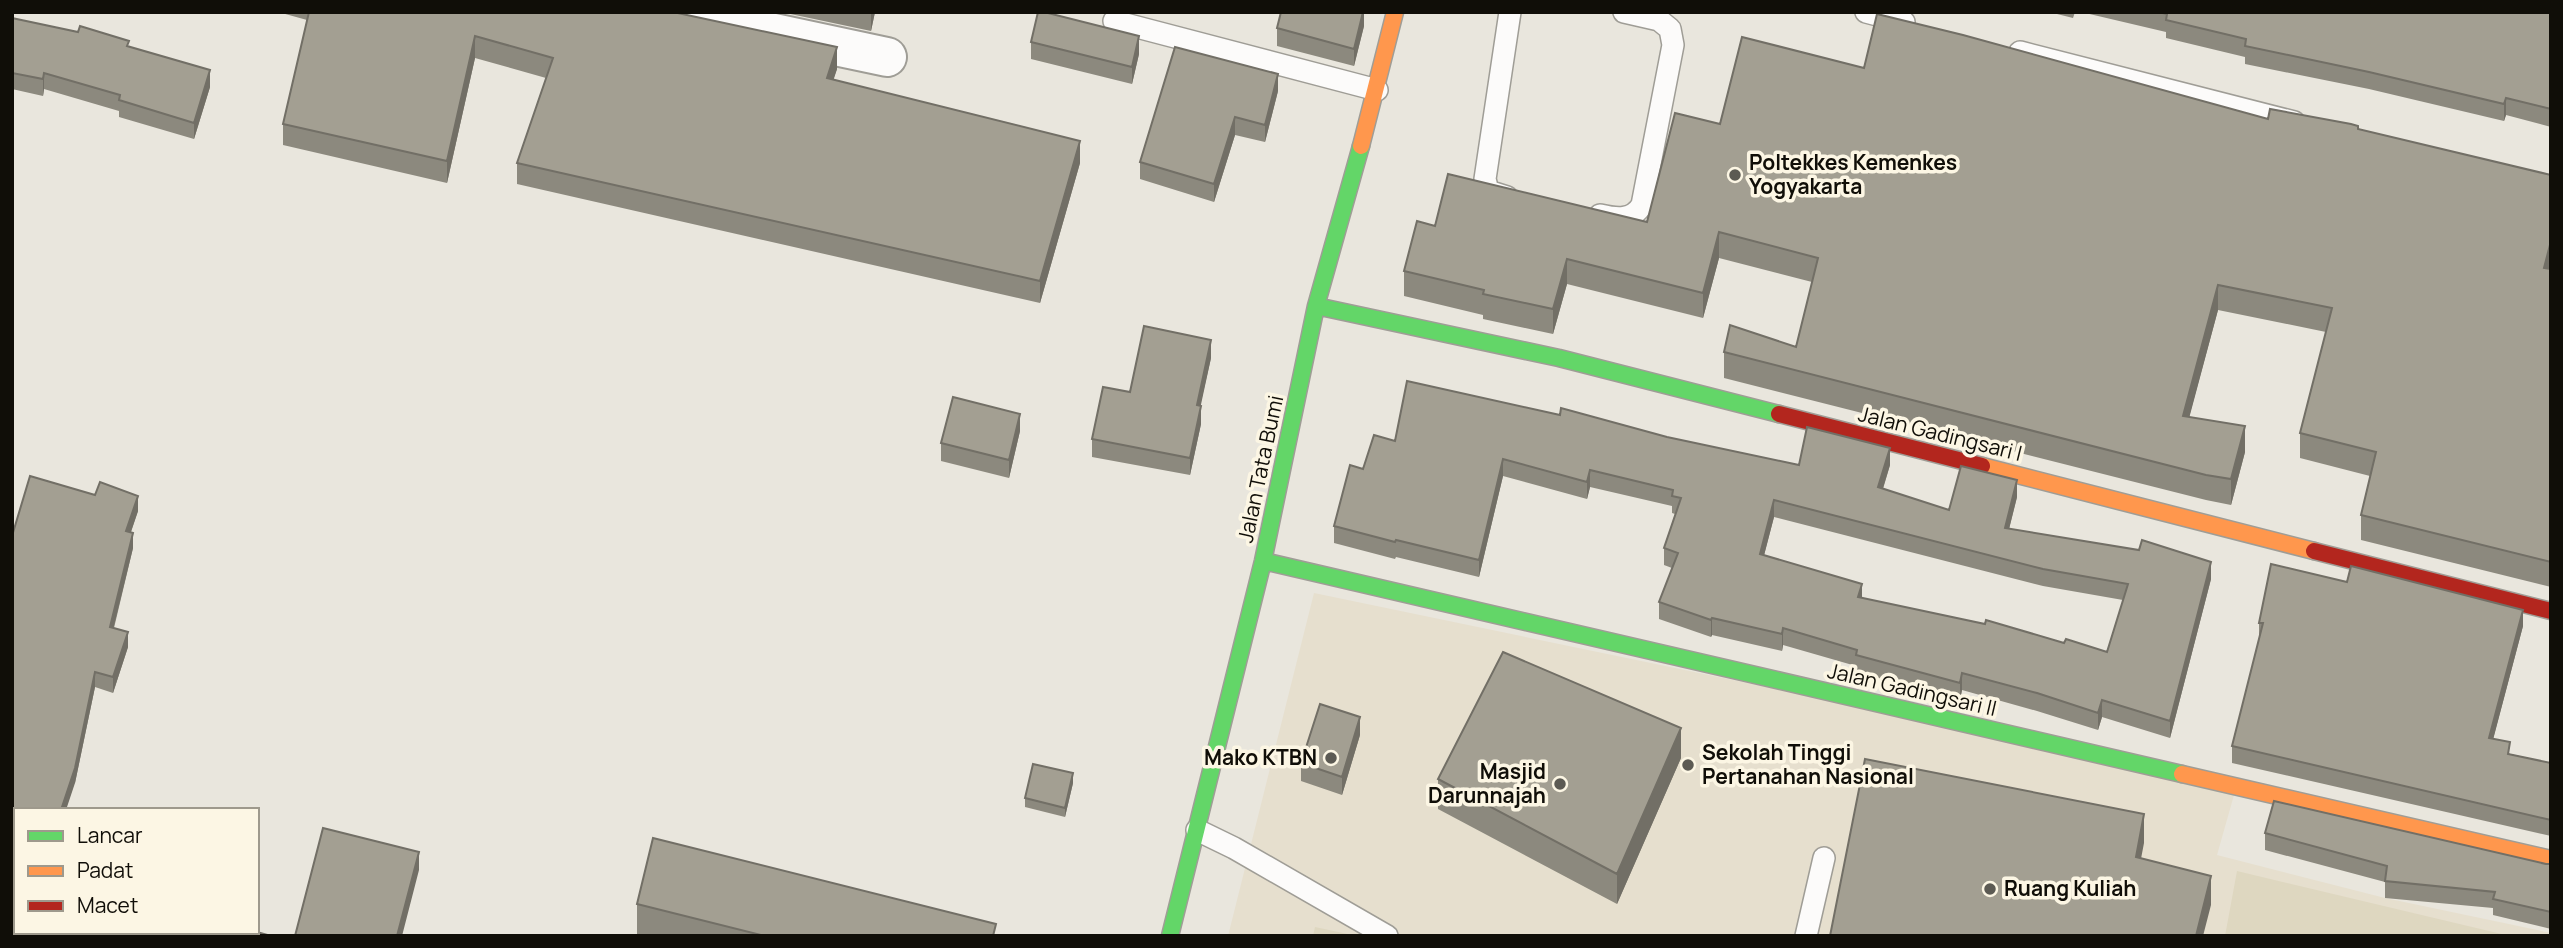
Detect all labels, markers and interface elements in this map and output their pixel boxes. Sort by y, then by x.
place label: Poltekkes Kemenkes Yogyakarta [1749,148,1957,200]
marker: Poltekkes Kemenkes Yogyakarta [1727,167,1743,183]
street label: Jalan Tata Bumi [1231,393,1289,545]
street label: Jalan Gadingsari I [1856,399,2025,467]
street label: Jalan Gadingsari II [1825,656,1999,722]
place label: Sekolah Tinggi Pertanahan Nasional [1702,738,1914,790]
place label: Mako KTBN [1204,743,1317,771]
marker: Mako KTBN [1323,750,1339,766]
place label: Masjid Darunnajah [1428,757,1546,809]
marker: Sekolah Tinggi Pertanahan Nasional [1680,757,1696,773]
marker: Masjid Darunnajah [1552,776,1568,792]
legend [14,808,259,934]
text: Lancar [77,821,143,849]
text: Padat [77,856,133,884]
place label: Ruang Kuliah [2004,874,2136,902]
marker: Ruang Kuliah [1982,881,1998,897]
text: Macet [77,891,138,919]

